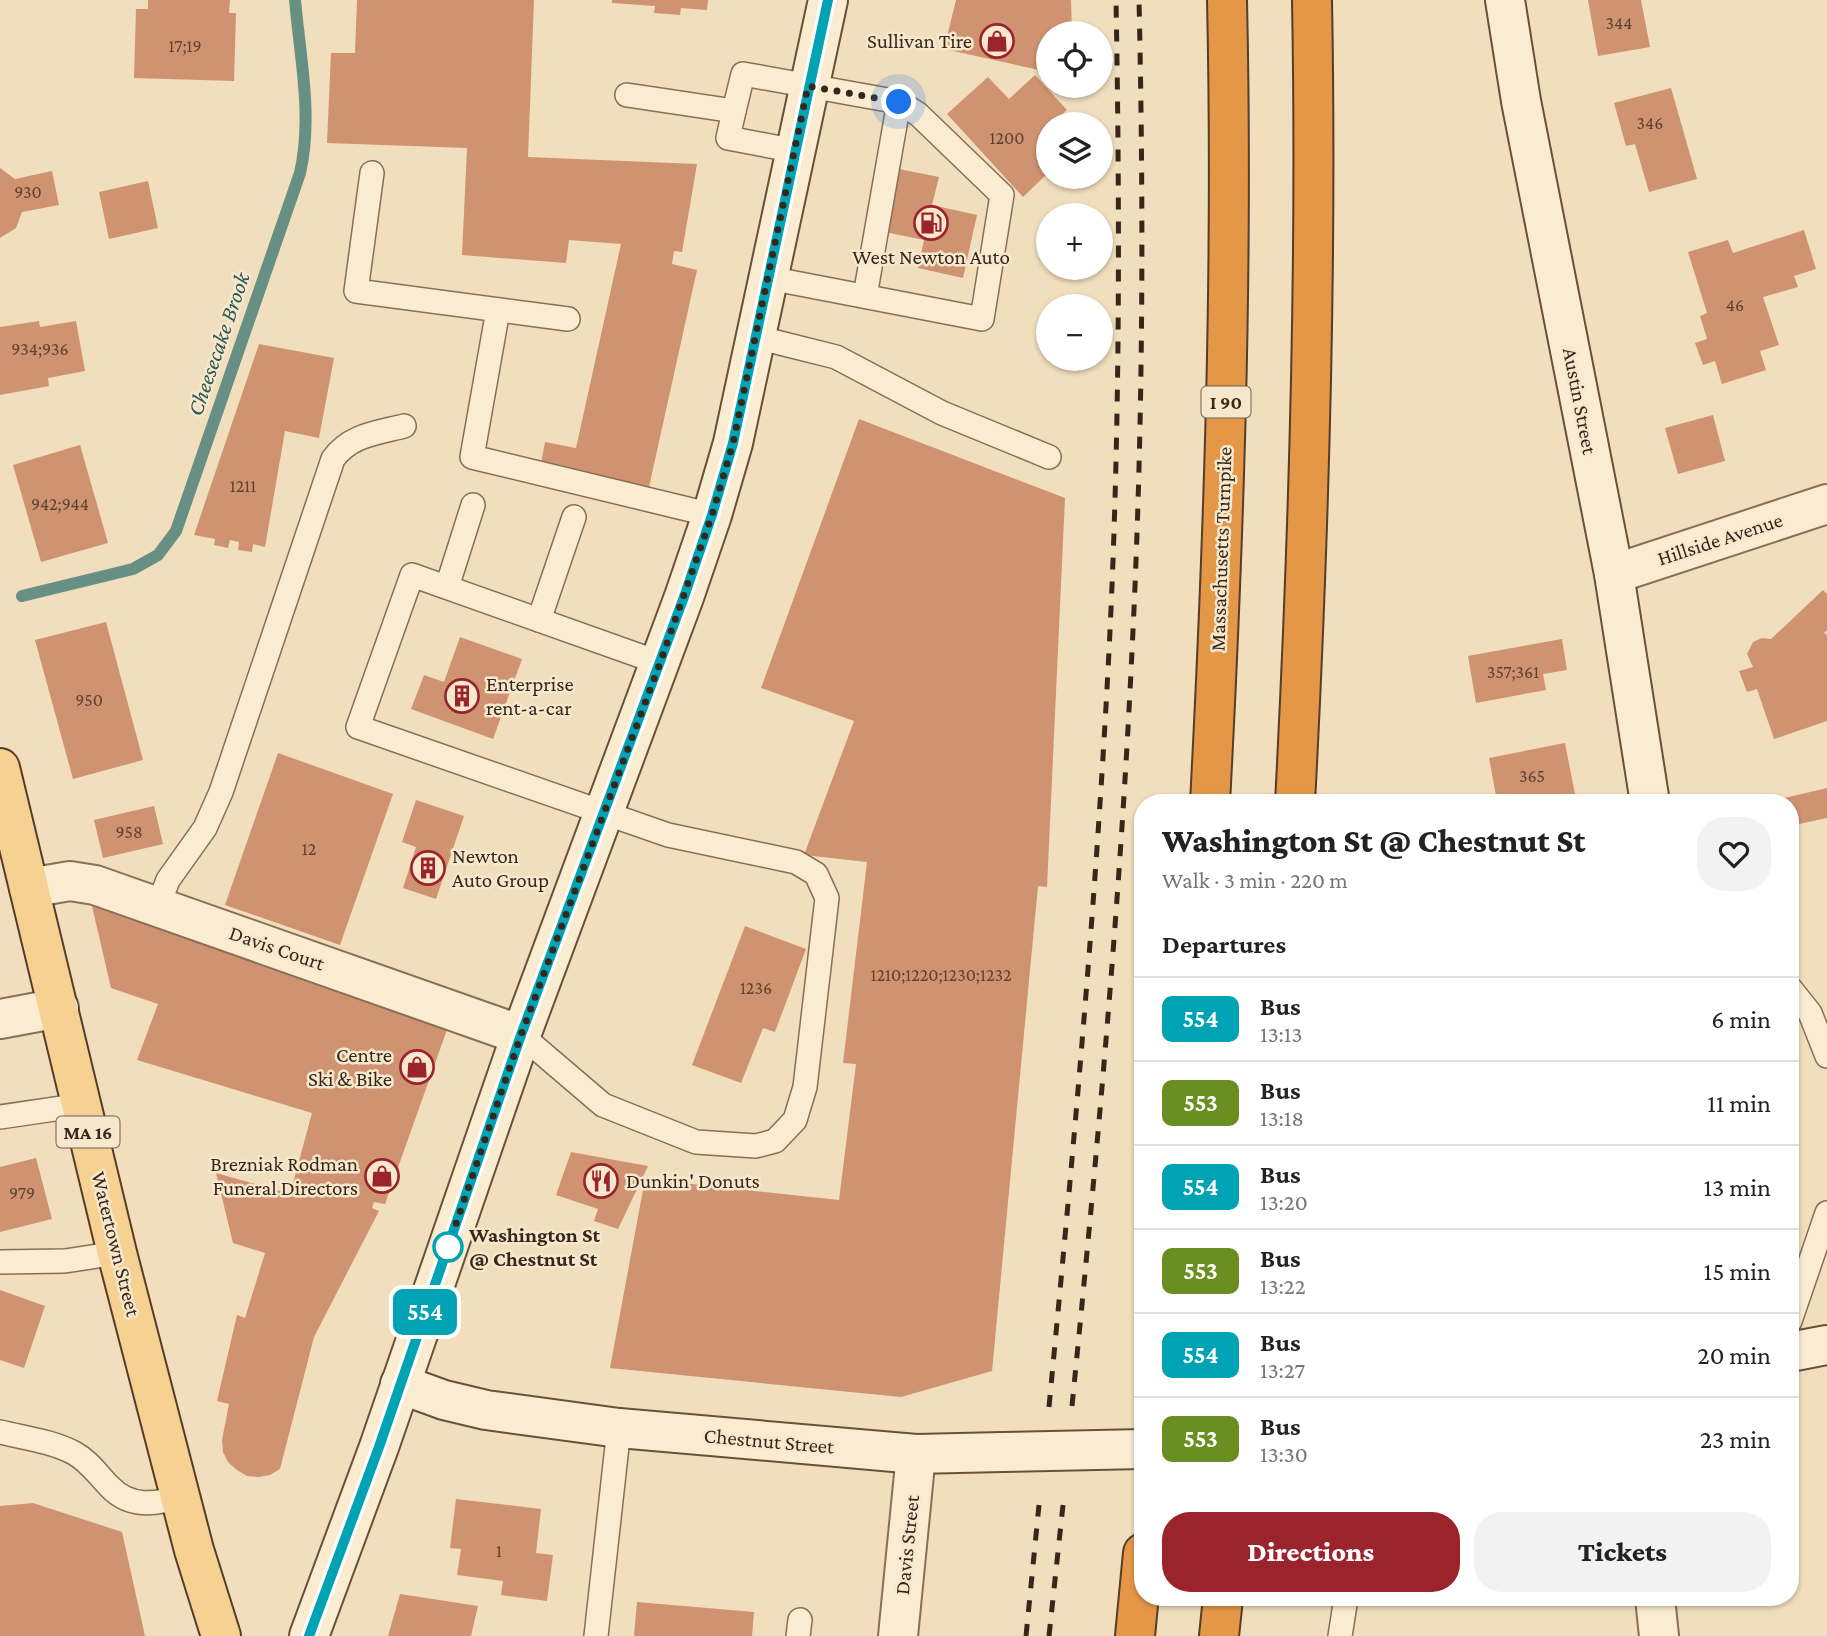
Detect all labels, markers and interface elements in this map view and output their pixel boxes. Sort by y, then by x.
house number: 344 [1606,13,1632,33]
map controls [1036,21,1113,371]
button: locate [1036,21,1113,98]
shop icon: Sullivan Tire [978,22,1016,60]
place label: Sullivan Tire [867,29,972,53]
house number: 17;19 [168,36,202,56]
your location [881,84,916,119]
button: layers [1036,112,1113,189]
house number: 346 [1637,113,1663,133]
house number: 1200 [990,128,1024,148]
house number: 930 [14,182,42,202]
button: + [1036,203,1113,280]
fuel station icon: West Newton Auto [912,204,950,242]
place label: West Newton Auto [852,245,1010,269]
water label: Cheesecake Brook [181,268,255,419]
button: − [1036,294,1113,371]
house number: 46 [1726,295,1744,315]
house number: 934;936 [11,339,69,359]
street label: Austin Street [1558,346,1602,457]
road number: I 90 [1202,386,1250,418]
street label: Massachusetts Turnpike [1205,446,1237,652]
house number: 1211 [230,476,256,496]
house number: 942;944 [31,494,89,514]
street label: Hillside Avenue [1654,507,1786,571]
house number: 357;361 [1487,662,1539,682]
place label: Enterprise rent-a-car [486,672,574,720]
building icon: Enterprise rent-a-car [443,677,481,715]
house number: 950 [75,690,103,710]
house number: 365 [1519,766,1545,786]
button: heart [1697,817,1771,891]
house number: 958 [115,822,143,842]
text: Washington St @ Chestnut St [1162,822,1585,859]
house number: 12 [302,839,316,859]
place label: Newton Auto Group [452,844,549,892]
building icon: Newton Auto Group [409,849,447,887]
text: Walk · 3 min · 220 m [1162,867,1348,893]
street label: Davis Court [226,920,329,976]
text: Departures [1162,930,1286,959]
house number: 1210;1220;1230;1232 [870,965,1012,985]
house number: 1236 [740,978,772,998]
text: Bus [1260,992,1301,1021]
text: 554 [1182,1005,1219,1032]
text: 6 min [1711,1005,1771,1034]
text: 13:13 [1260,1021,1302,1047]
place label: Centre Ski & Bike [308,1043,392,1091]
shop icon: Centre Ski & Bike [398,1048,436,1086]
text: Bus [1260,1076,1301,1105]
text: 553 [1183,1089,1218,1116]
text: 11 min [1707,1089,1771,1118]
text: 13:18 [1260,1105,1304,1131]
road number: MA 16 [56,1116,119,1148]
place label: Brezniak Rodman Funeral Directors [210,1152,358,1200]
shop icon: Brezniak Rodman Funeral Directors [363,1157,401,1195]
text: Bus [1260,1160,1301,1189]
restaurant icon: Dunkin' Donuts [582,1162,620,1200]
street label: Watertown Street [86,1169,146,1320]
place label: Dunkin' Donuts [626,1169,760,1193]
text: 554 [1182,1173,1219,1200]
text: 13 min [1703,1173,1771,1202]
house number: 979 [9,1183,35,1203]
text: 13:20 [1260,1189,1308,1215]
place label: Washington St @ Chestnut St [468,1223,600,1271]
marker: Washington St @ Chestnut St [433,1232,463,1262]
text: Bus [1260,1244,1301,1273]
text: 553 [1183,1257,1218,1284]
text: 15 min [1704,1257,1771,1286]
text: 13:22 [1260,1273,1306,1299]
line badge: 554 [385,1289,465,1335]
text: 554 [407,1298,443,1325]
text: Bus [1260,1328,1301,1357]
text: 554 [1182,1341,1219,1368]
text: 20 min [1697,1341,1771,1370]
text: 13:27 [1260,1357,1305,1383]
text: Bus [1260,1412,1301,1441]
street label: Chestnut Street [703,1423,836,1459]
text: 553 [1183,1425,1218,1452]
text: 23 min [1700,1425,1771,1454]
text: 13:30 [1260,1441,1308,1467]
street label: Davis Street [890,1493,924,1596]
button: Directions [1162,1512,1460,1592]
button: Tickets [1474,1512,1771,1592]
house number: 1 [496,1541,502,1561]

